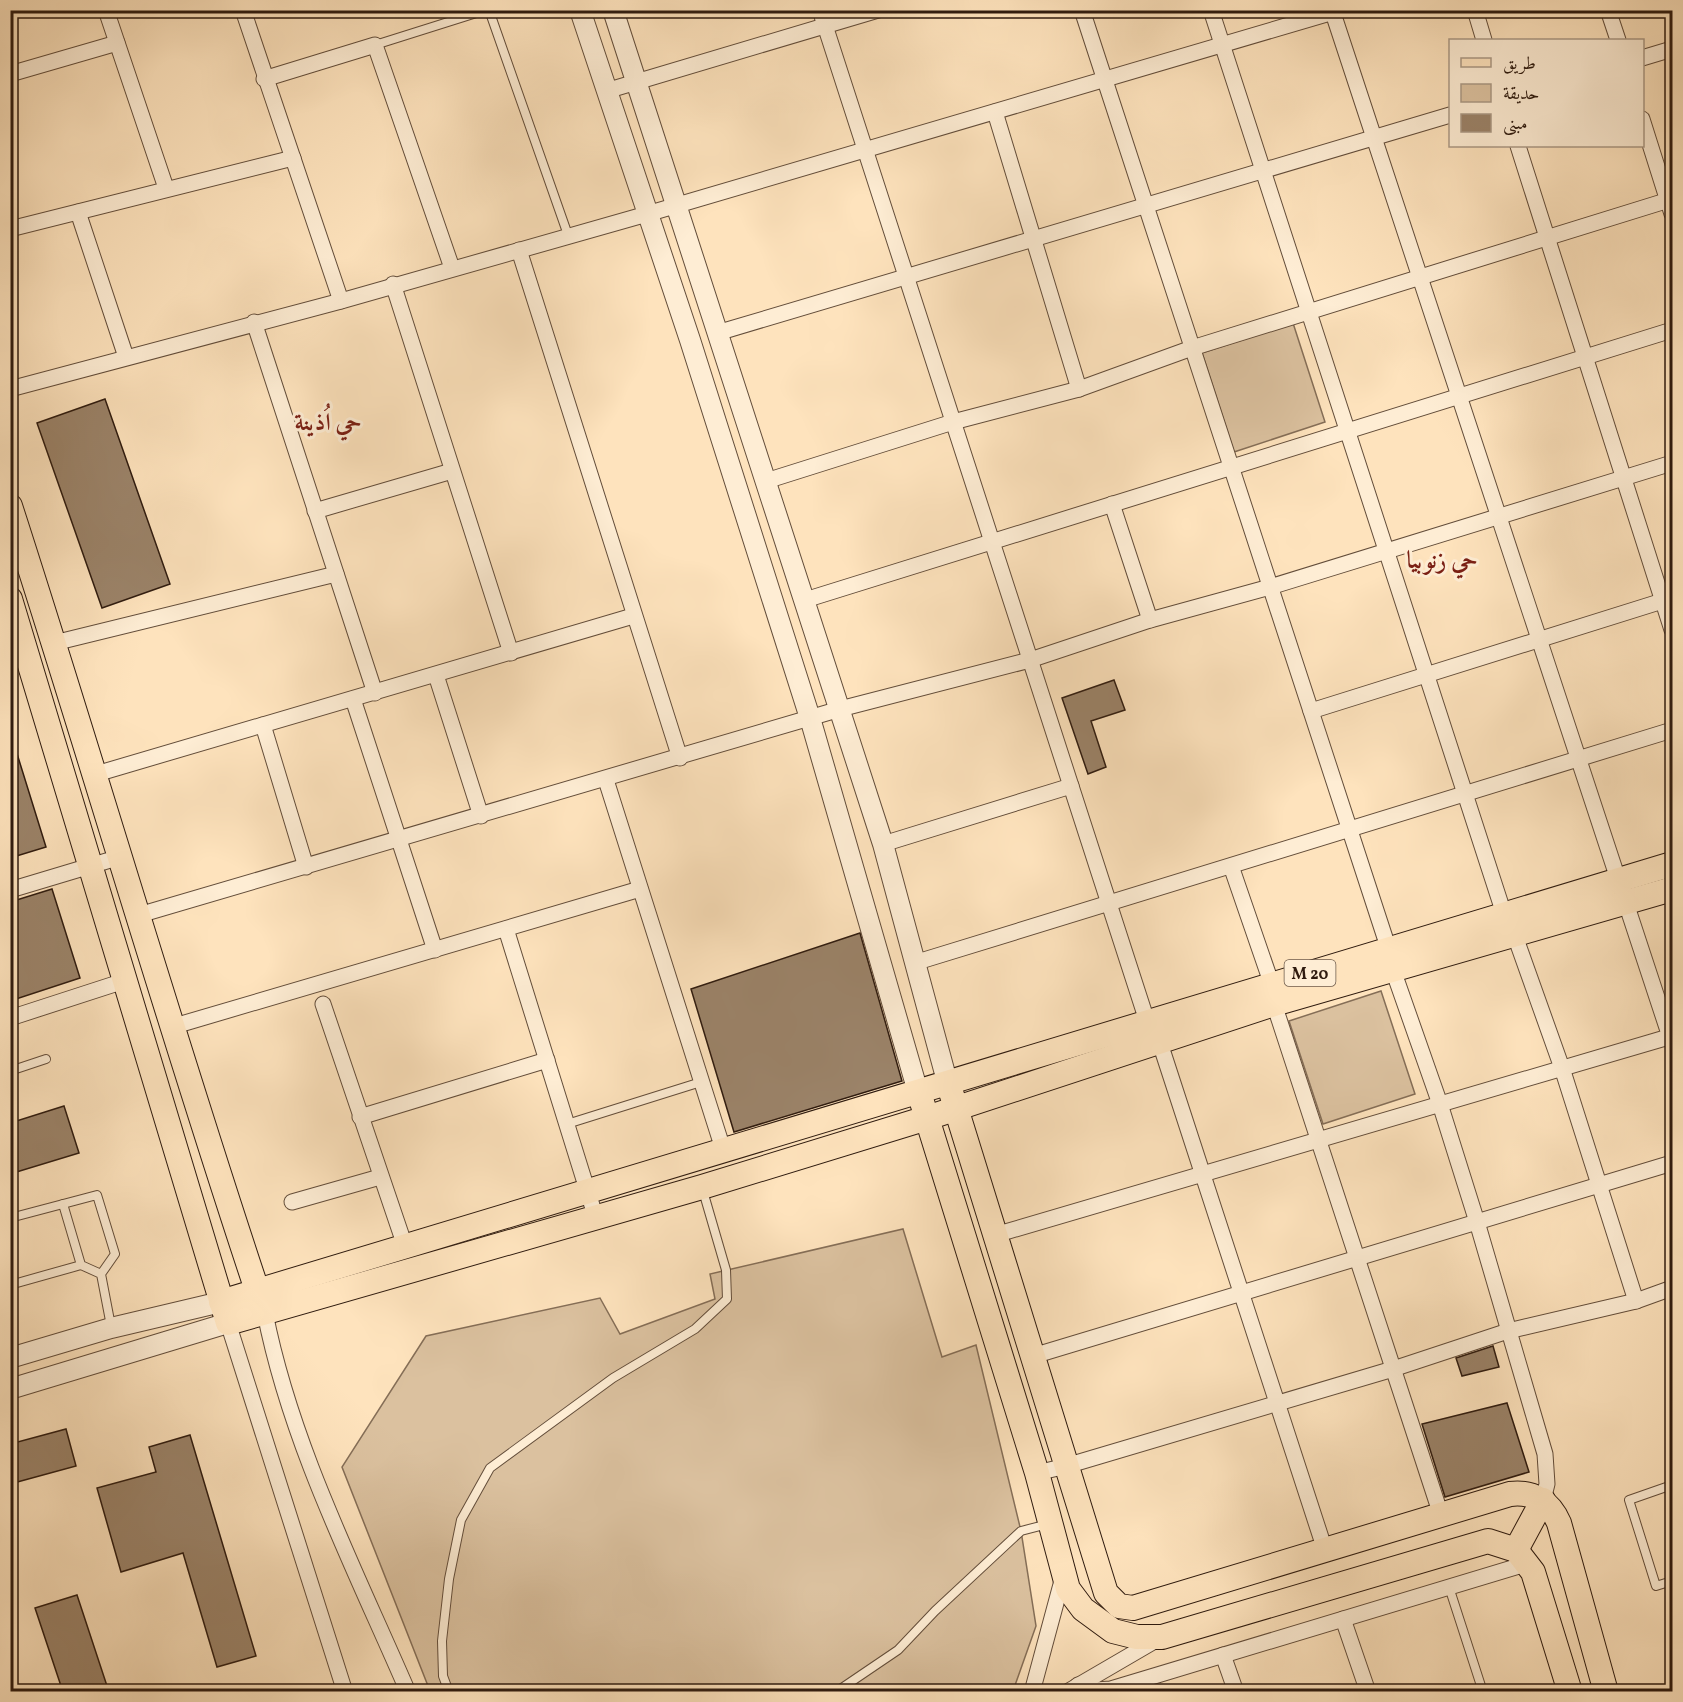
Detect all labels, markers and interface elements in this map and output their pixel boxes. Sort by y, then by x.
legend [1449,39,1644,147]
text: طريق [1503,52,1536,77]
text: حديقة [1503,82,1539,107]
text: مبنى [1503,112,1528,137]
district label: حي اُذينة [294,403,362,441]
district label: حي زنوبيا [1407,545,1477,579]
road number: M 20 [1284,960,1336,986]

